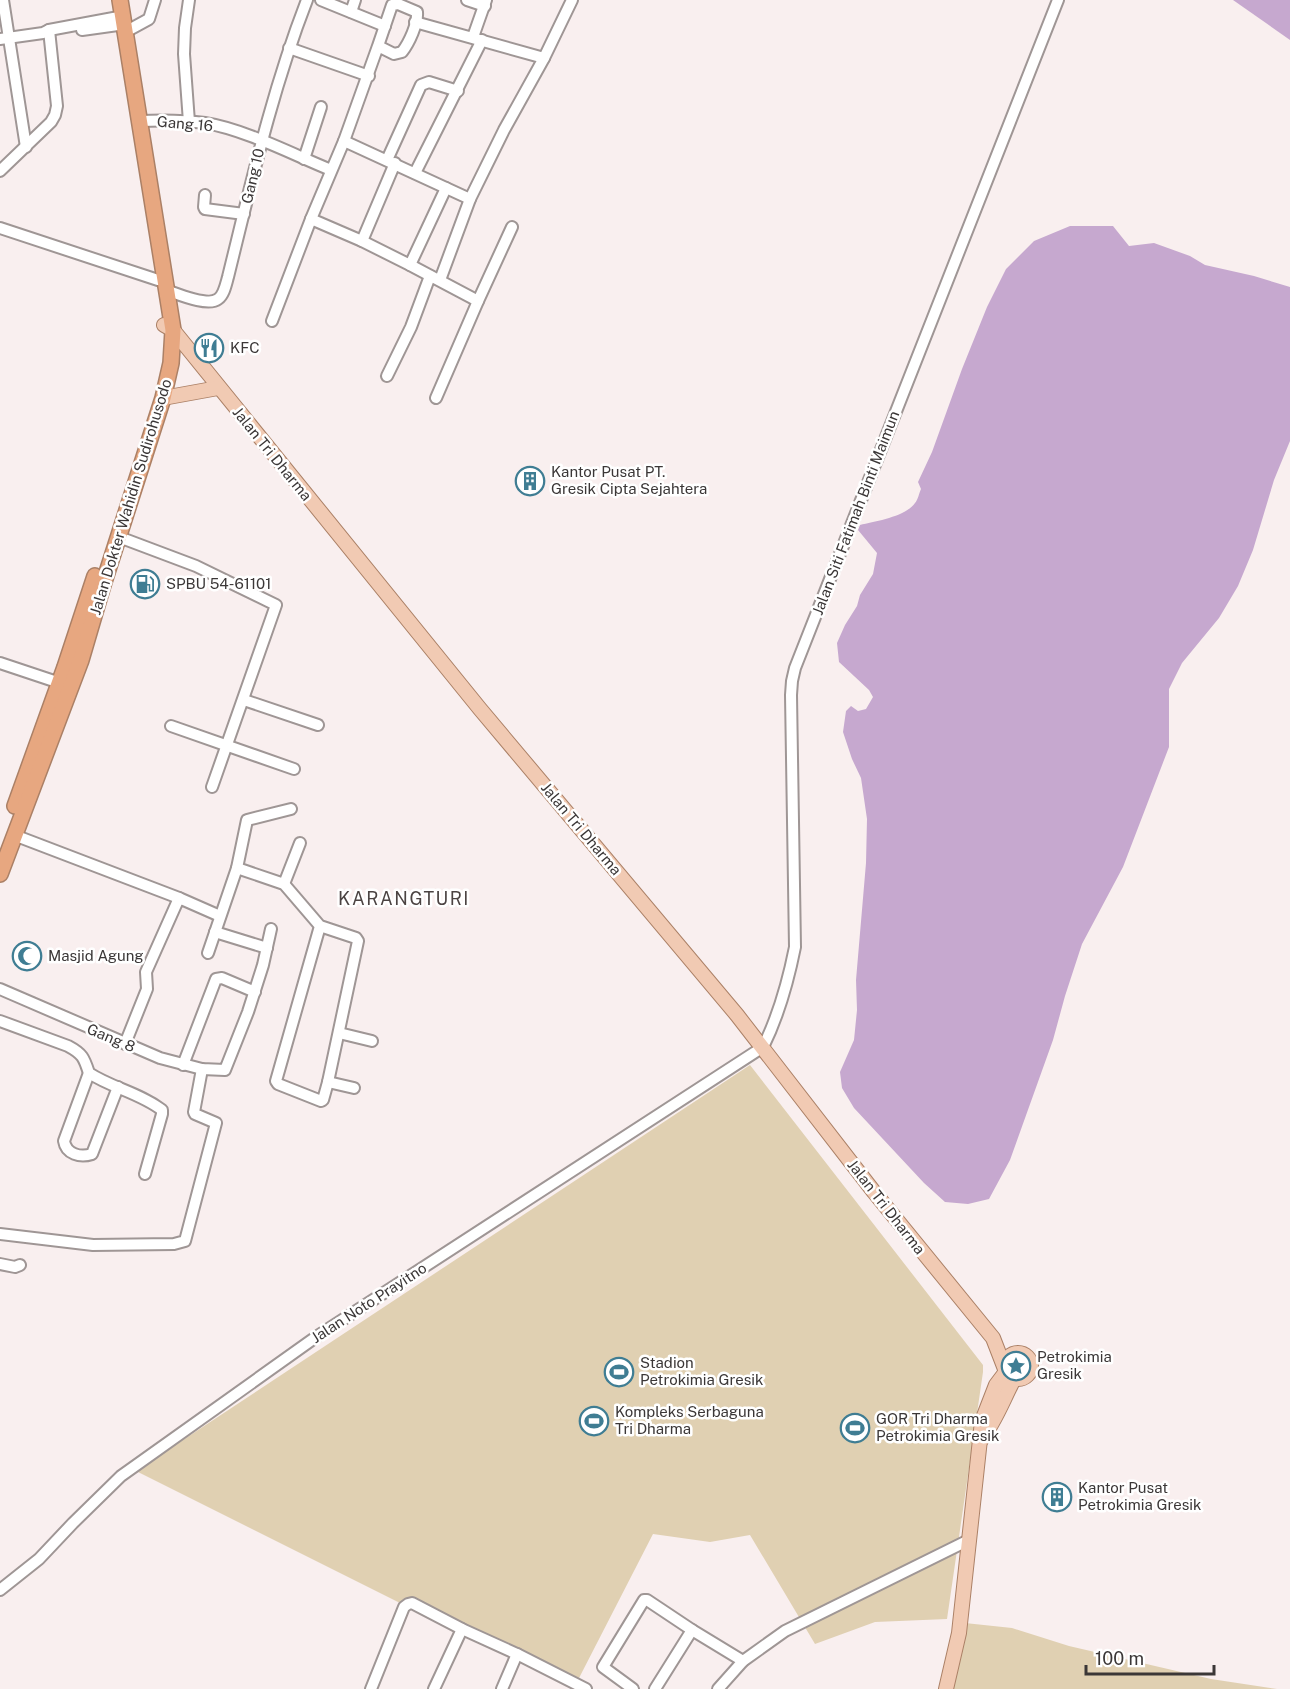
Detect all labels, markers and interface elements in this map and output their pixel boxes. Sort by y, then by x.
street label: Gang 16 [156,113,214,134]
street label: Gang 10 [238,147,267,205]
restaurant icon: KFC [193,332,225,364]
place label: KFC [230,339,259,356]
street label: Jalan Dokter Wahidin Sudirohusodo [86,377,175,617]
street label: Jalan Tri Dharma [230,404,315,504]
street label: Jalan Siti Fatimah Binti Maimun [809,408,902,617]
place label: Kantor Pusat PT. Gresik Cipta Sejahtera [551,463,707,497]
building icon: Kantor Pusat PT. Gresik Cipta Sejahtera [514,465,546,497]
fuel station icon: SPBU 54-61101 [129,568,161,600]
place label: SPBU 54-61101 [166,575,271,592]
street label: Jalan Tri Dharma [538,779,625,878]
district label: KARANGTURI [338,888,470,909]
mosque icon: Masjid Agung [11,940,43,972]
place label: Masjid Agung [48,947,144,964]
street label: Gang 8 [85,1020,138,1055]
street label: Jalan Tri Dharma [844,1156,929,1257]
street label: Jalan Noto Prayitno [308,1259,430,1346]
place label: Petrokimia Gresik [1037,1348,1112,1382]
place icon: Petrokimia Gresik [1000,1350,1032,1382]
place label: Stadion Petrokimia Gresik [640,1354,764,1388]
sports icon: Stadion Petrokimia Gresik [603,1356,635,1388]
place label: Kompleks Serbaguna Tri Dharma [615,1403,764,1437]
sports icon: Kompleks Serbaguna Tri Dharma [578,1405,610,1437]
place label: GOR Tri Dharma Petrokimia Gresik [876,1410,1000,1444]
sports icon: GOR Tri Dharma Petrokimia Gresik [839,1412,871,1444]
place label: Kantor Pusat Petrokimia Gresik [1078,1479,1202,1513]
building icon: Kantor Pusat Petrokimia Gresik [1041,1481,1073,1513]
scale bar [1086,1638,1214,1676]
text: 100 m [1095,1648,1144,1669]

